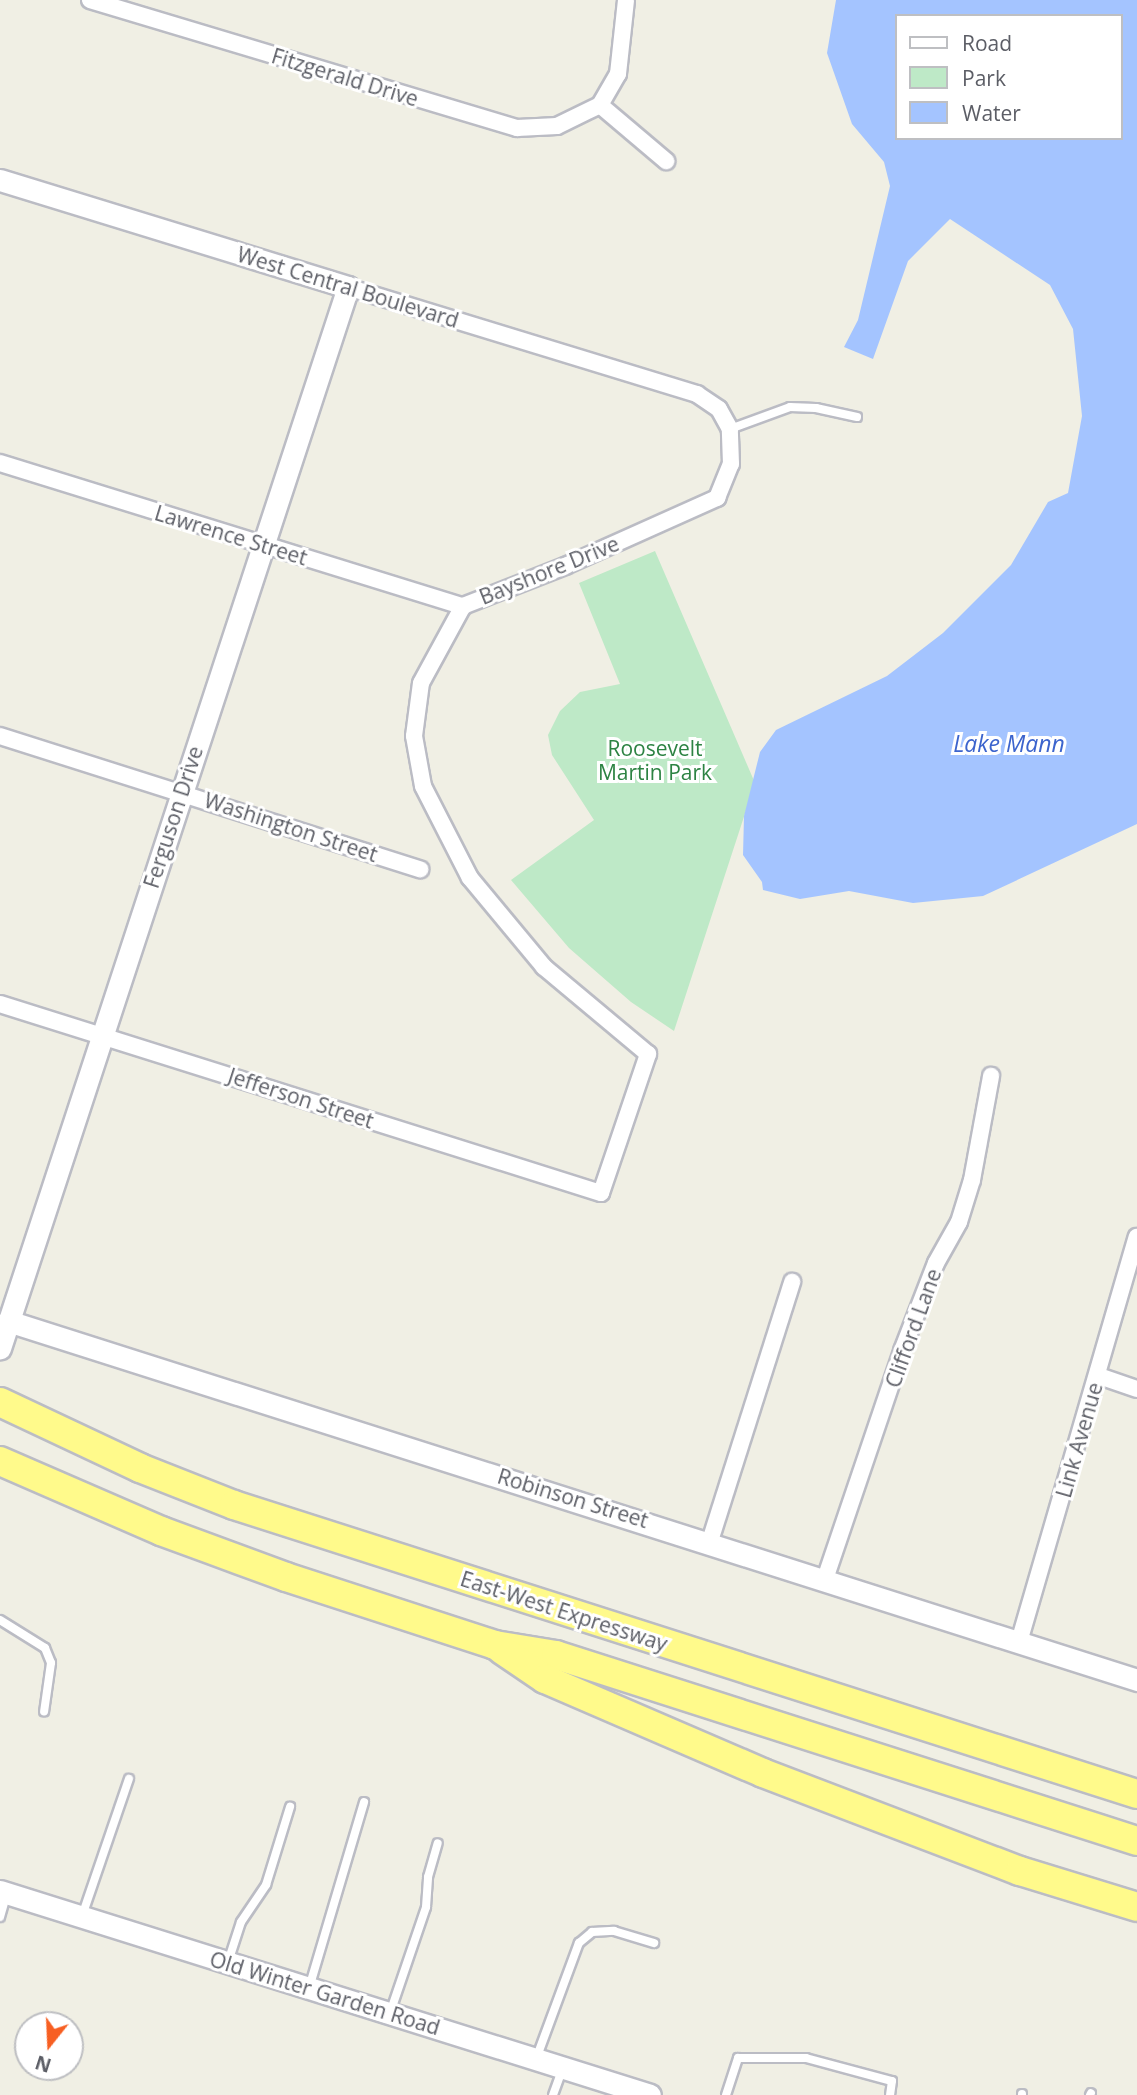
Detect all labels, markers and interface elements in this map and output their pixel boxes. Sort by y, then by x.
legend [895,14,1123,140]
text: Road [962,29,1012,57]
street label: Fitzgerald Drive [269,43,421,111]
text: Park [962,64,1006,92]
text: Water [962,99,1021,127]
street label: West Central Boulevard [234,241,462,333]
street label: Lawrence Street [152,500,310,570]
street label: Bayshore Drive [475,531,623,609]
water label: Lake Mann [953,729,1065,757]
park label: Roosevelt Martin Park [598,735,712,785]
street label: Ferguson Drive [138,743,208,891]
street label: Washington Street [201,787,381,867]
street label: Jefferson Street [225,1063,377,1133]
street label: Clifford Lane [880,1265,946,1391]
street label: Link Avenue [1051,1379,1107,1501]
street label: Robinson Street [495,1463,651,1533]
street label: East-West Expressway [457,1566,671,1656]
street label: Old Winter Garden Road [207,1946,443,2040]
north arrow [14,2011,84,2081]
text: N [32,2049,55,2079]

